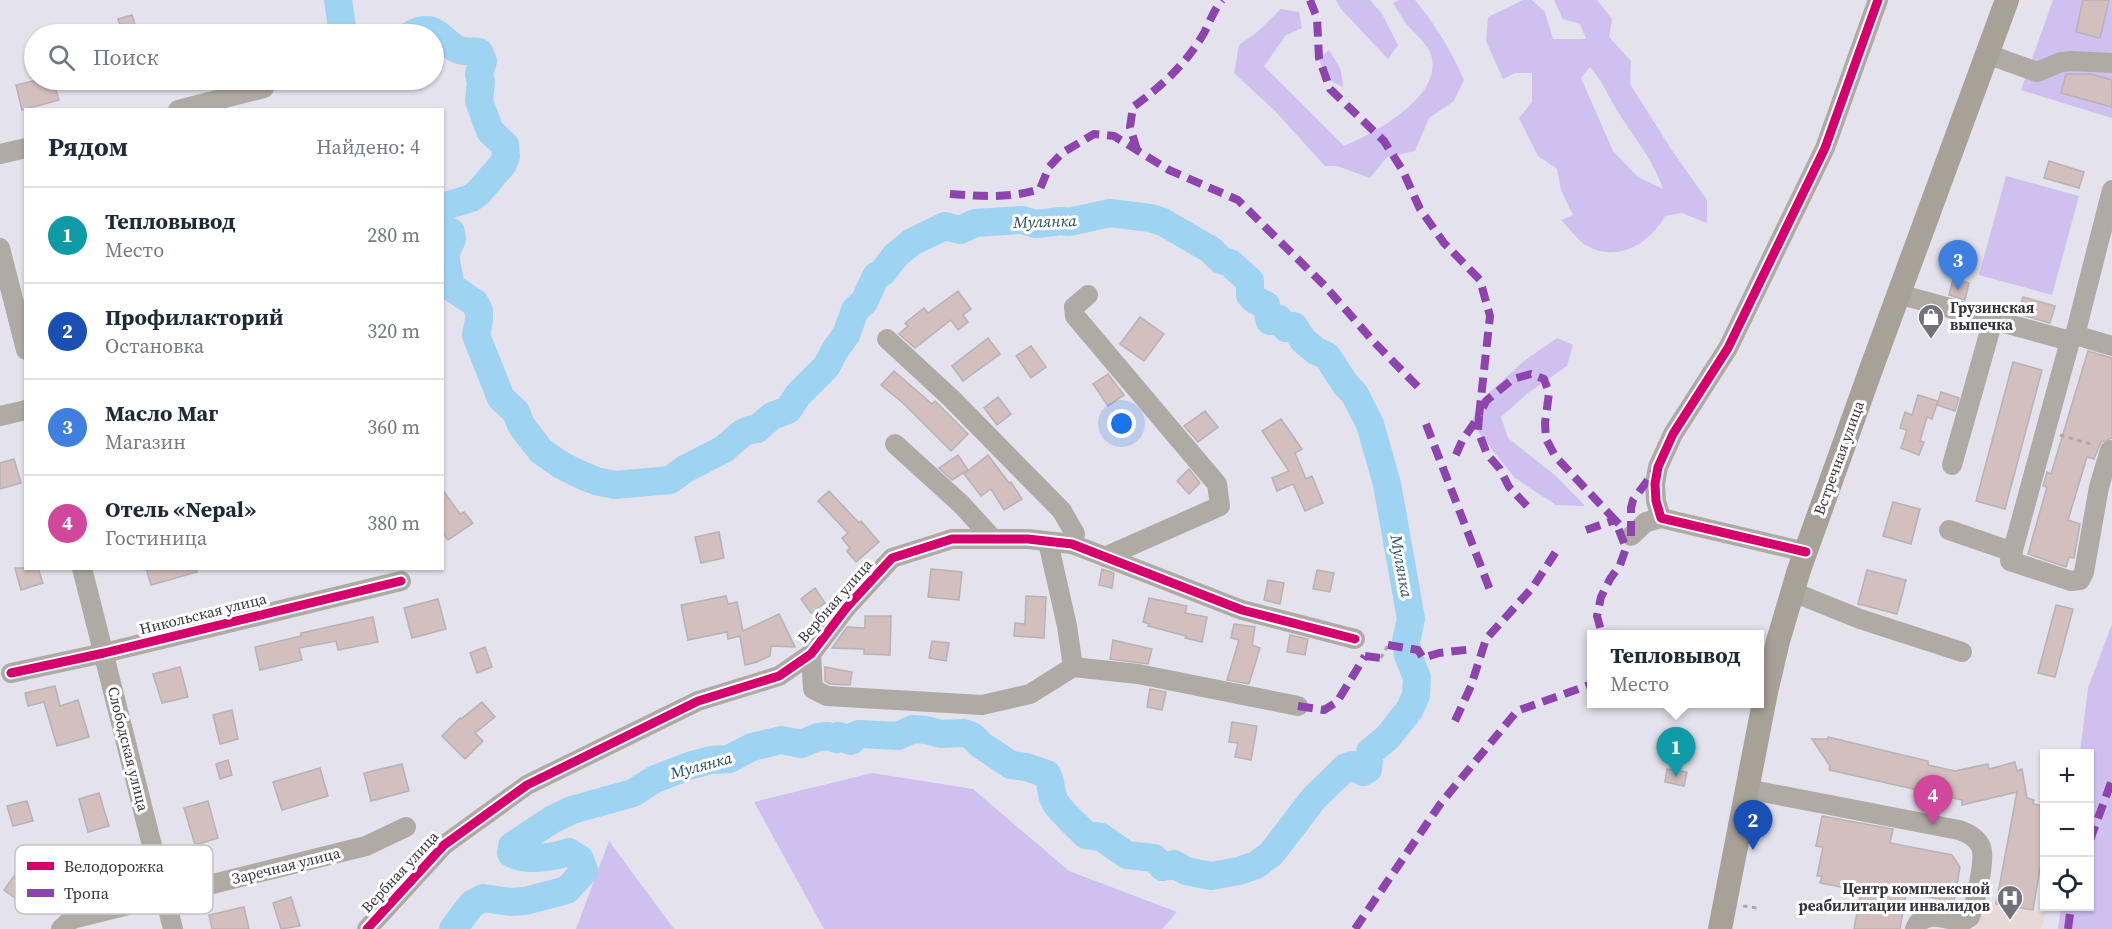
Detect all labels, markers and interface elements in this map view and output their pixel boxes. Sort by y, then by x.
search box [24,24,444,90]
icon: search [45,41,78,74]
text: Поиск [93,42,159,72]
text: Рядом [48,129,128,165]
text: Найдено: 4 [316,133,420,161]
text: Тепловывод [105,206,236,236]
water label: Мулянка [1012,209,1078,233]
text: 1 [62,221,73,249]
text: 280 m [367,221,420,249]
text: Место [105,236,164,264]
pin: 3 [1938,240,1978,290]
place label: Грузинская выпечка [1950,297,2035,335]
text: Профилакторий [105,302,283,332]
shop icon: Грузинская выпечка [1916,302,1946,340]
text: 2 [62,317,73,345]
text: 320 m [367,317,420,345]
text: Остановка [105,332,204,360]
street label: Встречная улица [1808,397,1869,518]
text: Масло Маг [105,398,218,428]
your location [1107,409,1136,438]
text: 3 [62,413,73,441]
text: 360 m [367,413,420,441]
text: Магазин [105,428,186,456]
text: Отель «Nepal» [105,494,256,524]
text: 4 [62,509,73,537]
text: 380 m [367,509,420,537]
text: Гостиница [105,524,207,552]
water label: Мулянка [1385,532,1418,600]
street label: Вербная улица [792,554,877,647]
street label: Никольская улица [137,587,269,639]
popup [1587,630,1764,708]
text: Тепловывод [1610,640,1741,670]
text: Место [1610,670,1669,698]
street label: Слободская улица [103,684,154,814]
pin: 1 [1656,728,1696,777]
water label: Мулянка [667,746,735,784]
map controls [2040,749,2094,911]
button: + [2040,749,2094,803]
pin: 4 [1914,776,1952,825]
pin: 2 [1734,800,1772,850]
button: − [2040,803,2094,857]
street label: Вербная улица [356,826,443,917]
street label: Заречная улица [230,842,343,889]
legend [15,845,213,914]
text: Велодорожка [64,855,165,877]
button: locate [2040,857,2094,911]
place label: Центр комплексной реабилитации инвалидов [1799,878,1990,916]
text: Тропа [64,882,110,904]
hospital icon: Центр комплексной реабилитации инвалидов [1995,883,2025,921]

